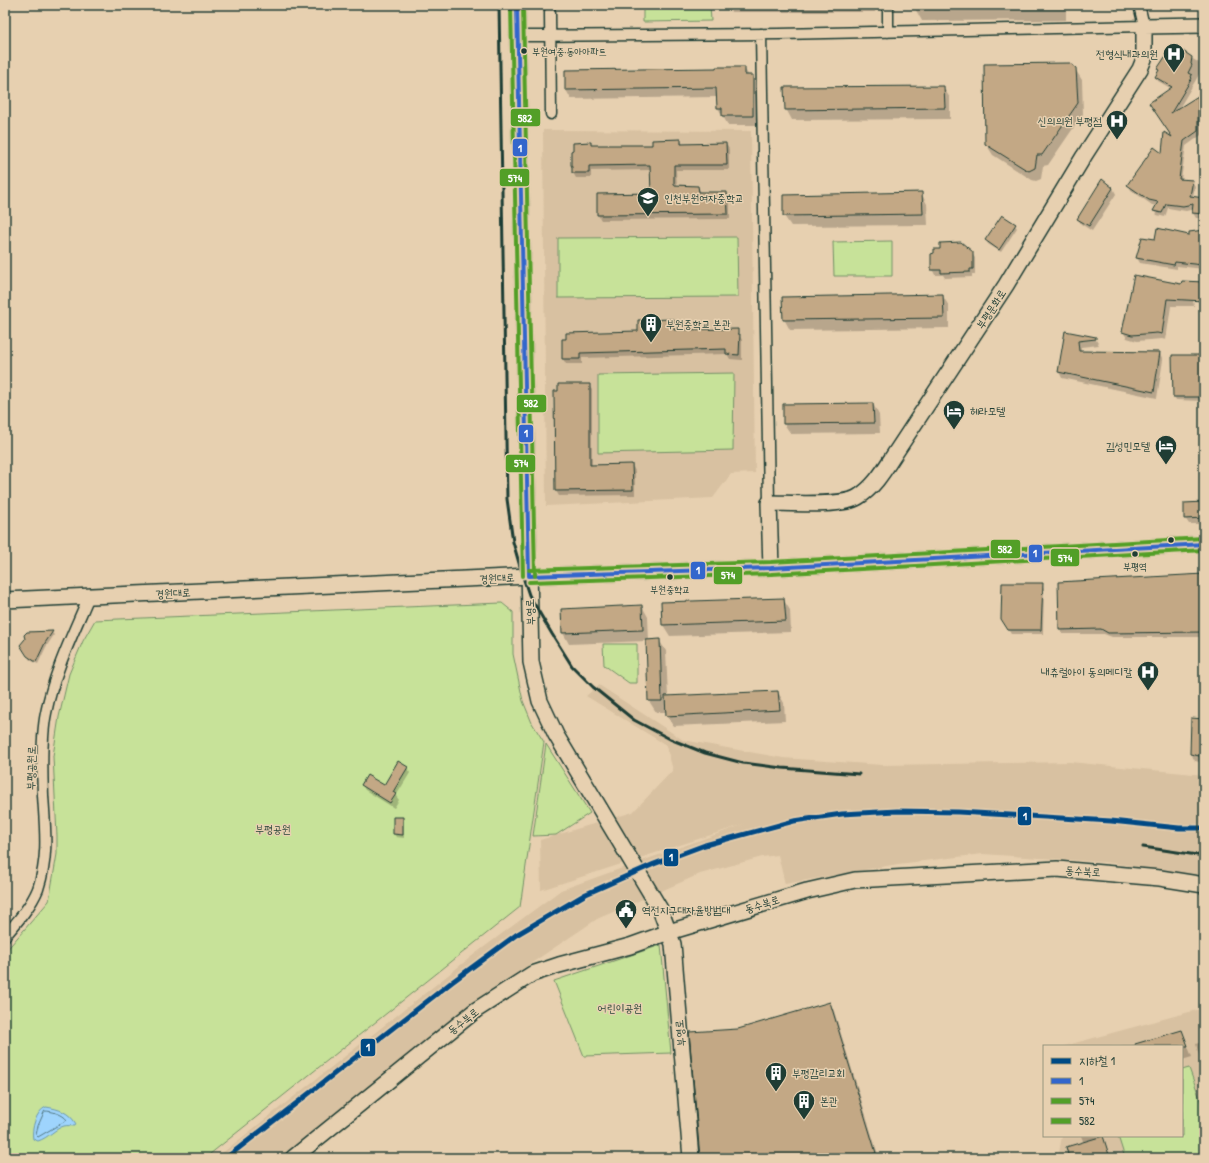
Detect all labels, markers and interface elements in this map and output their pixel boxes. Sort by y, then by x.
hospital icon: 전형식내과의원 [1161,41,1187,74]
place label: 부원여중·동아아파트 [532,45,606,58]
marker: 부원여중·동아아파트 [519,46,529,56]
place label: 전형식내과의원 [1096,47,1158,61]
line badge: 582 [510,108,541,127]
hospital icon: 신의의원 부평점 [1104,108,1130,141]
text: 582 [518,111,533,125]
place label: 신의의원 부평점 [1038,114,1102,128]
line badge: 1 [512,138,528,157]
text: 1 [518,141,522,155]
line badge: 574 [499,168,530,187]
text: 574 [508,171,522,185]
school or university icon: 인천부원여자중학교 [635,185,661,218]
place label: 인천부원여자중학교 [664,191,744,205]
street label: 부평문화로 [973,287,1009,331]
building icon: 부원중학교 본관 [638,311,664,344]
place label: 부원중학교 본관 [666,317,731,331]
line badge: 582 [516,394,547,413]
text: 582 [524,396,539,410]
hotel icon: 헤라모텔 [941,398,967,431]
place label: 헤라모텔 [970,404,1006,418]
line badge: 1 [518,424,534,443]
text: 1 [524,426,528,440]
hotel icon: 김성민모텔 [1153,433,1179,466]
place label: 김성민모텔 [1106,439,1150,453]
line badge: 574 [505,454,536,473]
text: 574 [514,456,528,470]
unlabelled marker [1166,535,1176,545]
line badge: 582 [990,539,1021,559]
text: 582 [998,542,1013,556]
line badge: 1 [1028,544,1043,563]
text: 1 [1033,546,1037,560]
line badge: 574 [1050,548,1080,567]
marker: 부평역 [1130,549,1140,559]
text: 574 [1058,551,1072,565]
place label: 부평역 [1123,560,1147,573]
line badge: 1 [690,561,706,580]
text: 1 [696,563,700,577]
line badge: 574 [713,566,743,585]
text: 574 [721,568,735,582]
street label: 경원대로 [479,570,515,586]
marker: 부원중학교 [665,572,675,582]
place label: 부원중학교 [650,583,690,596]
street label: 경원대로 [155,585,191,601]
street label: 부영로 [523,598,537,626]
hospital icon: 내츄럴아이 동의메디칼 [1135,659,1161,692]
place label: 내츄럴아이 동의메디칼 [1041,665,1132,679]
street label: 부평공원로 [24,746,38,790]
line badge: 1 [1017,806,1032,826]
text: 1 [1023,809,1027,823]
park label: 부평공원 [255,822,291,836]
line badge: 1 [663,848,679,867]
text: 1 [669,850,673,864]
street label: 동수북로 [1065,863,1101,879]
street label: 동수북로 [743,892,781,916]
public building icon: 역전지구대자율방범대 [613,897,639,930]
place label: 역전지구대자율방범대 [642,903,731,917]
park label: 어린이공원 [598,1001,642,1015]
street label: 동수북로 [445,1004,481,1037]
street label: 부영로 [672,1019,688,1047]
line badge: 1 [360,1038,376,1057]
text: 1 [366,1040,370,1054]
legend [1043,1045,1183,1137]
text: 지하철 1 [1079,1052,1115,1069]
building icon: 부평감리교회 [763,1060,789,1093]
place label: 부평감리교회 [792,1066,845,1080]
text: 1 [1079,1072,1083,1089]
building icon: 본관 [791,1088,817,1121]
text: 574 [1079,1092,1095,1109]
place label: 본관 [820,1094,838,1108]
text: 582 [1079,1112,1095,1129]

